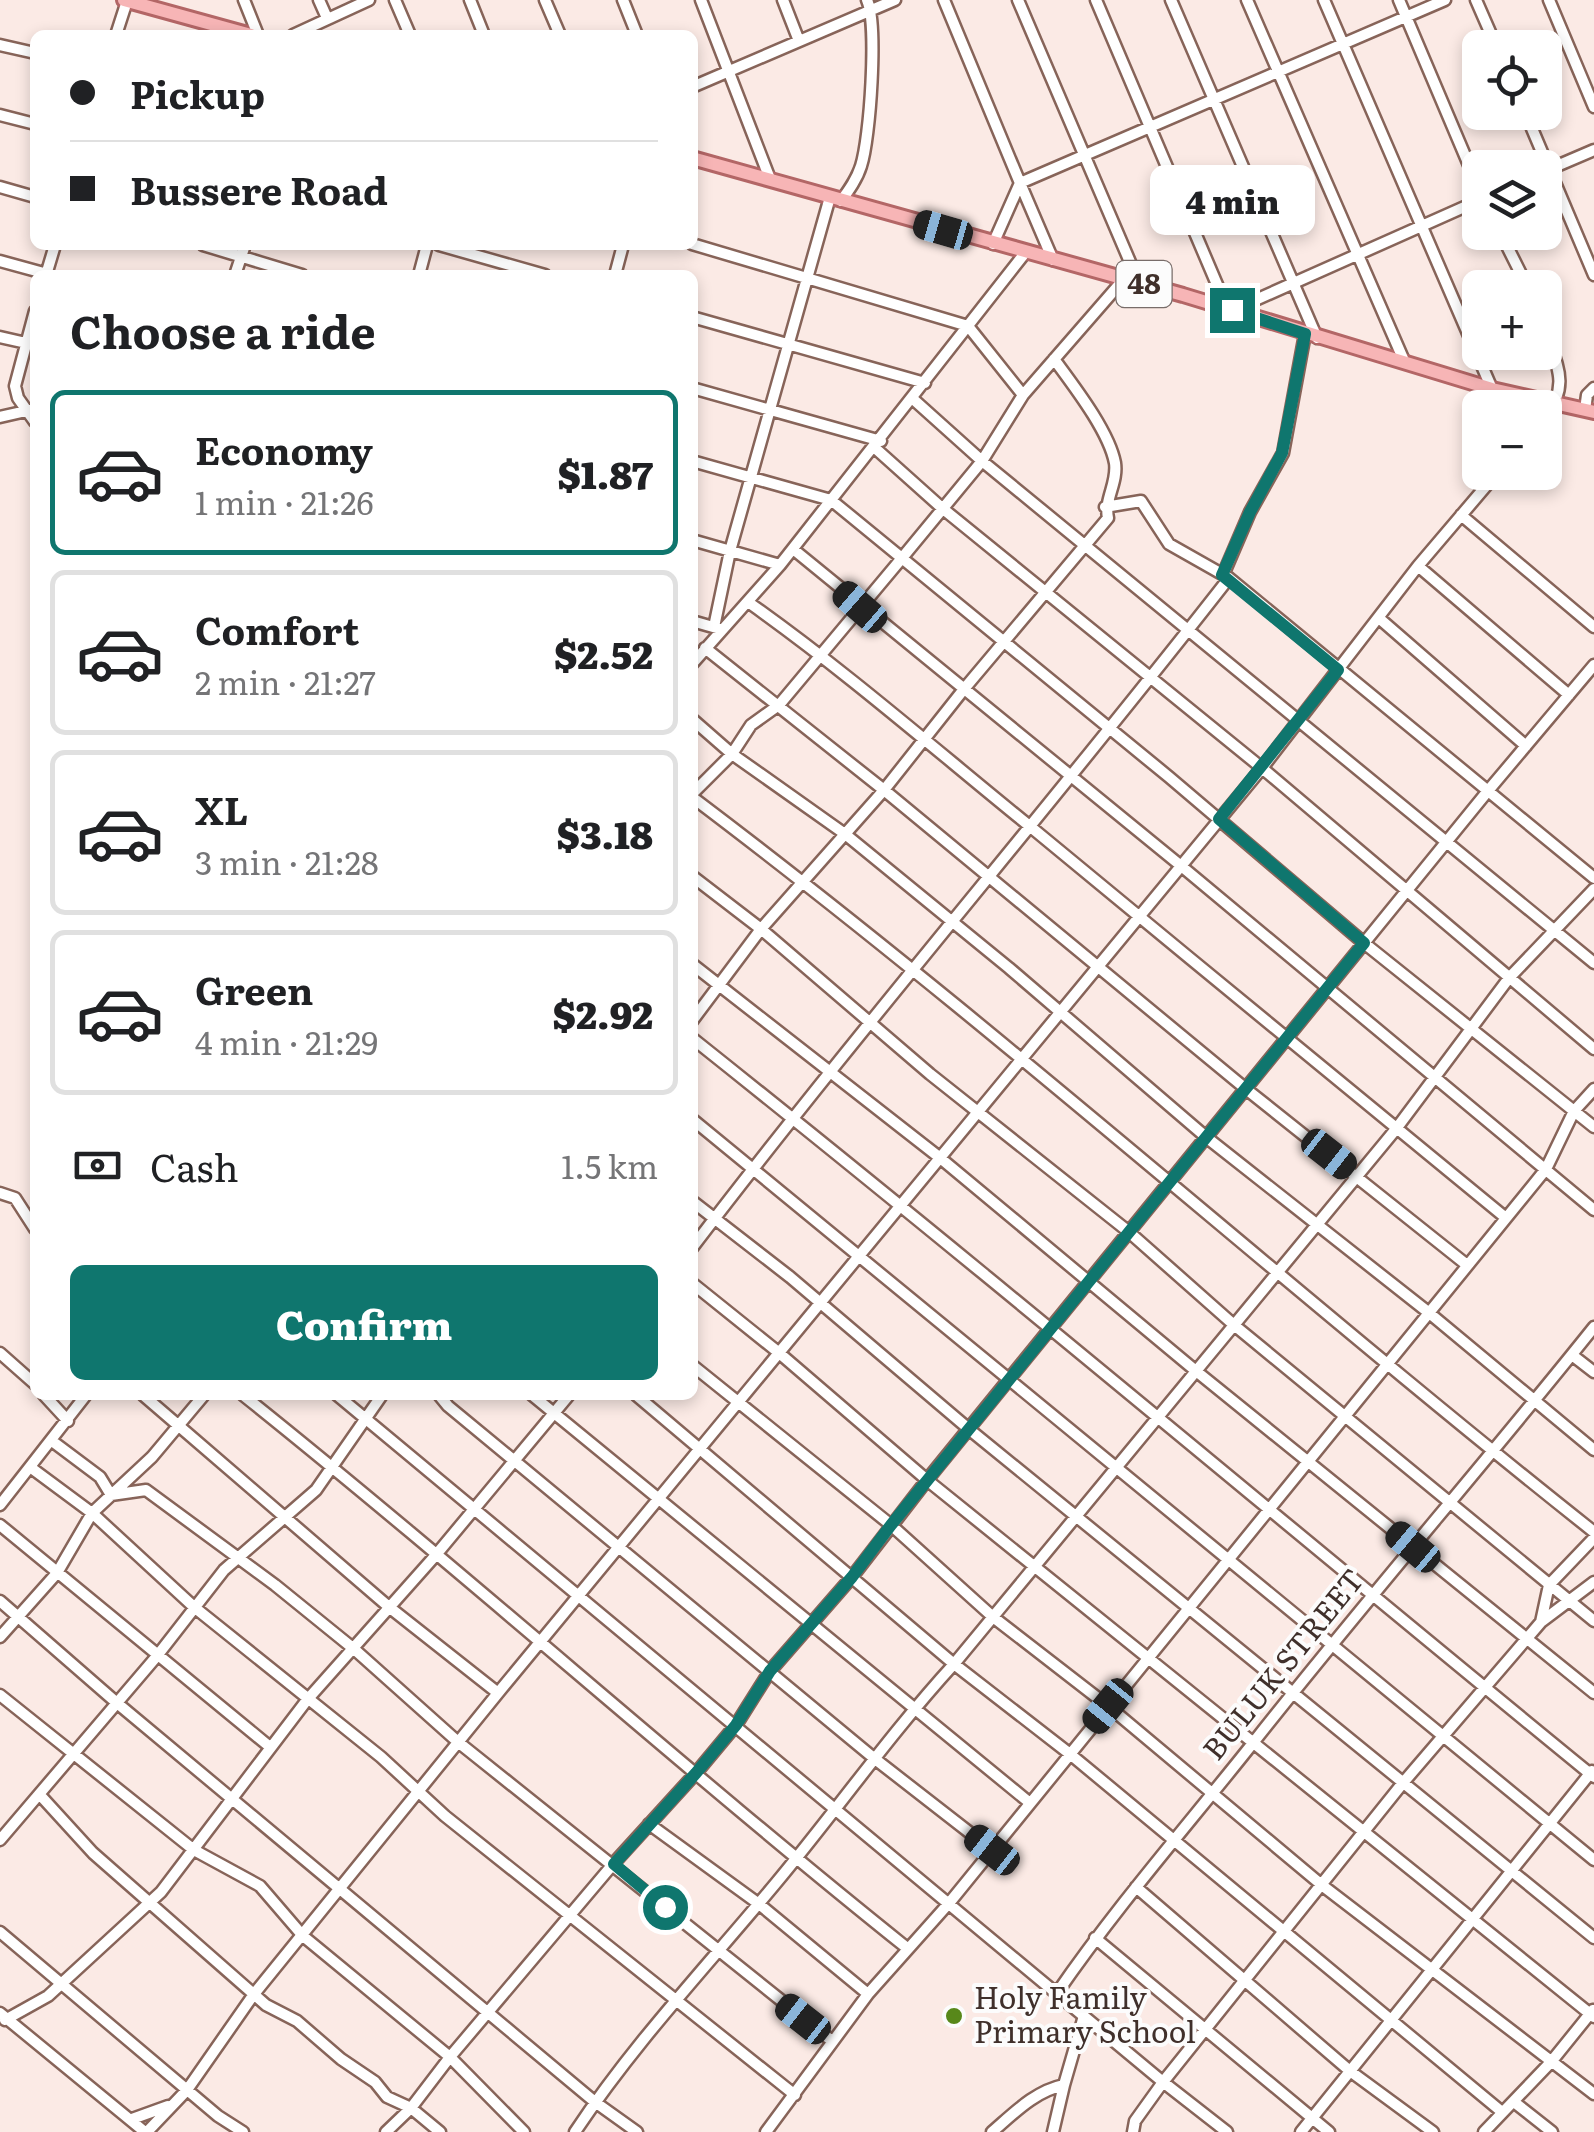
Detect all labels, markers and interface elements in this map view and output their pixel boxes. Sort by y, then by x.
map controls [1462,30,1562,490]
button: locate [1462,30,1562,130]
text: Pickup [130,64,265,121]
button: layers [1462,150,1562,250]
text: Bussere Road [130,160,388,217]
callout: 4 min [1150,165,1314,235]
text: 4 min [1185,176,1280,224]
car [910,207,976,253]
road number: 48 [1116,261,1172,307]
button: + [1462,270,1562,370]
route end [1210,288,1255,333]
text: Choose a ride [70,296,376,363]
button: − [1462,390,1562,490]
text: Economy [195,420,373,477]
icon: car [75,428,165,518]
text: $1.87 [557,444,653,501]
text: 1 min · 21:26 [195,477,374,525]
car [828,576,892,638]
text: Comfort [195,600,359,657]
icon: car [75,608,165,698]
text: $2.52 [554,624,653,681]
text: 2 min · 21:27 [195,657,376,705]
text: XL [195,780,248,837]
icon: car [75,788,165,878]
text: $3.18 [557,804,653,861]
text: 3 min · 21:28 [195,837,379,885]
text: Green [195,960,313,1017]
icon: car [75,968,165,1058]
text: $2.92 [553,984,653,1041]
text: 4 min · 21:29 [195,1017,378,1065]
car [1296,1124,1362,1184]
text: Cash [150,1137,239,1194]
icon: cash [70,1138,125,1193]
text: 1.5 km [561,1141,658,1189]
button: Confirm [70,1265,658,1380]
car [1380,1516,1446,1578]
street label: BULUK STREET [1191,1558,1373,1768]
car [1077,1673,1139,1739]
car [959,1820,1025,1880]
route start [643,1885,688,1930]
place label: Holy Family Primary School [974,1974,1196,2052]
car [770,1989,836,2049]
marker: Holy Family Primary School [943,2005,965,2027]

